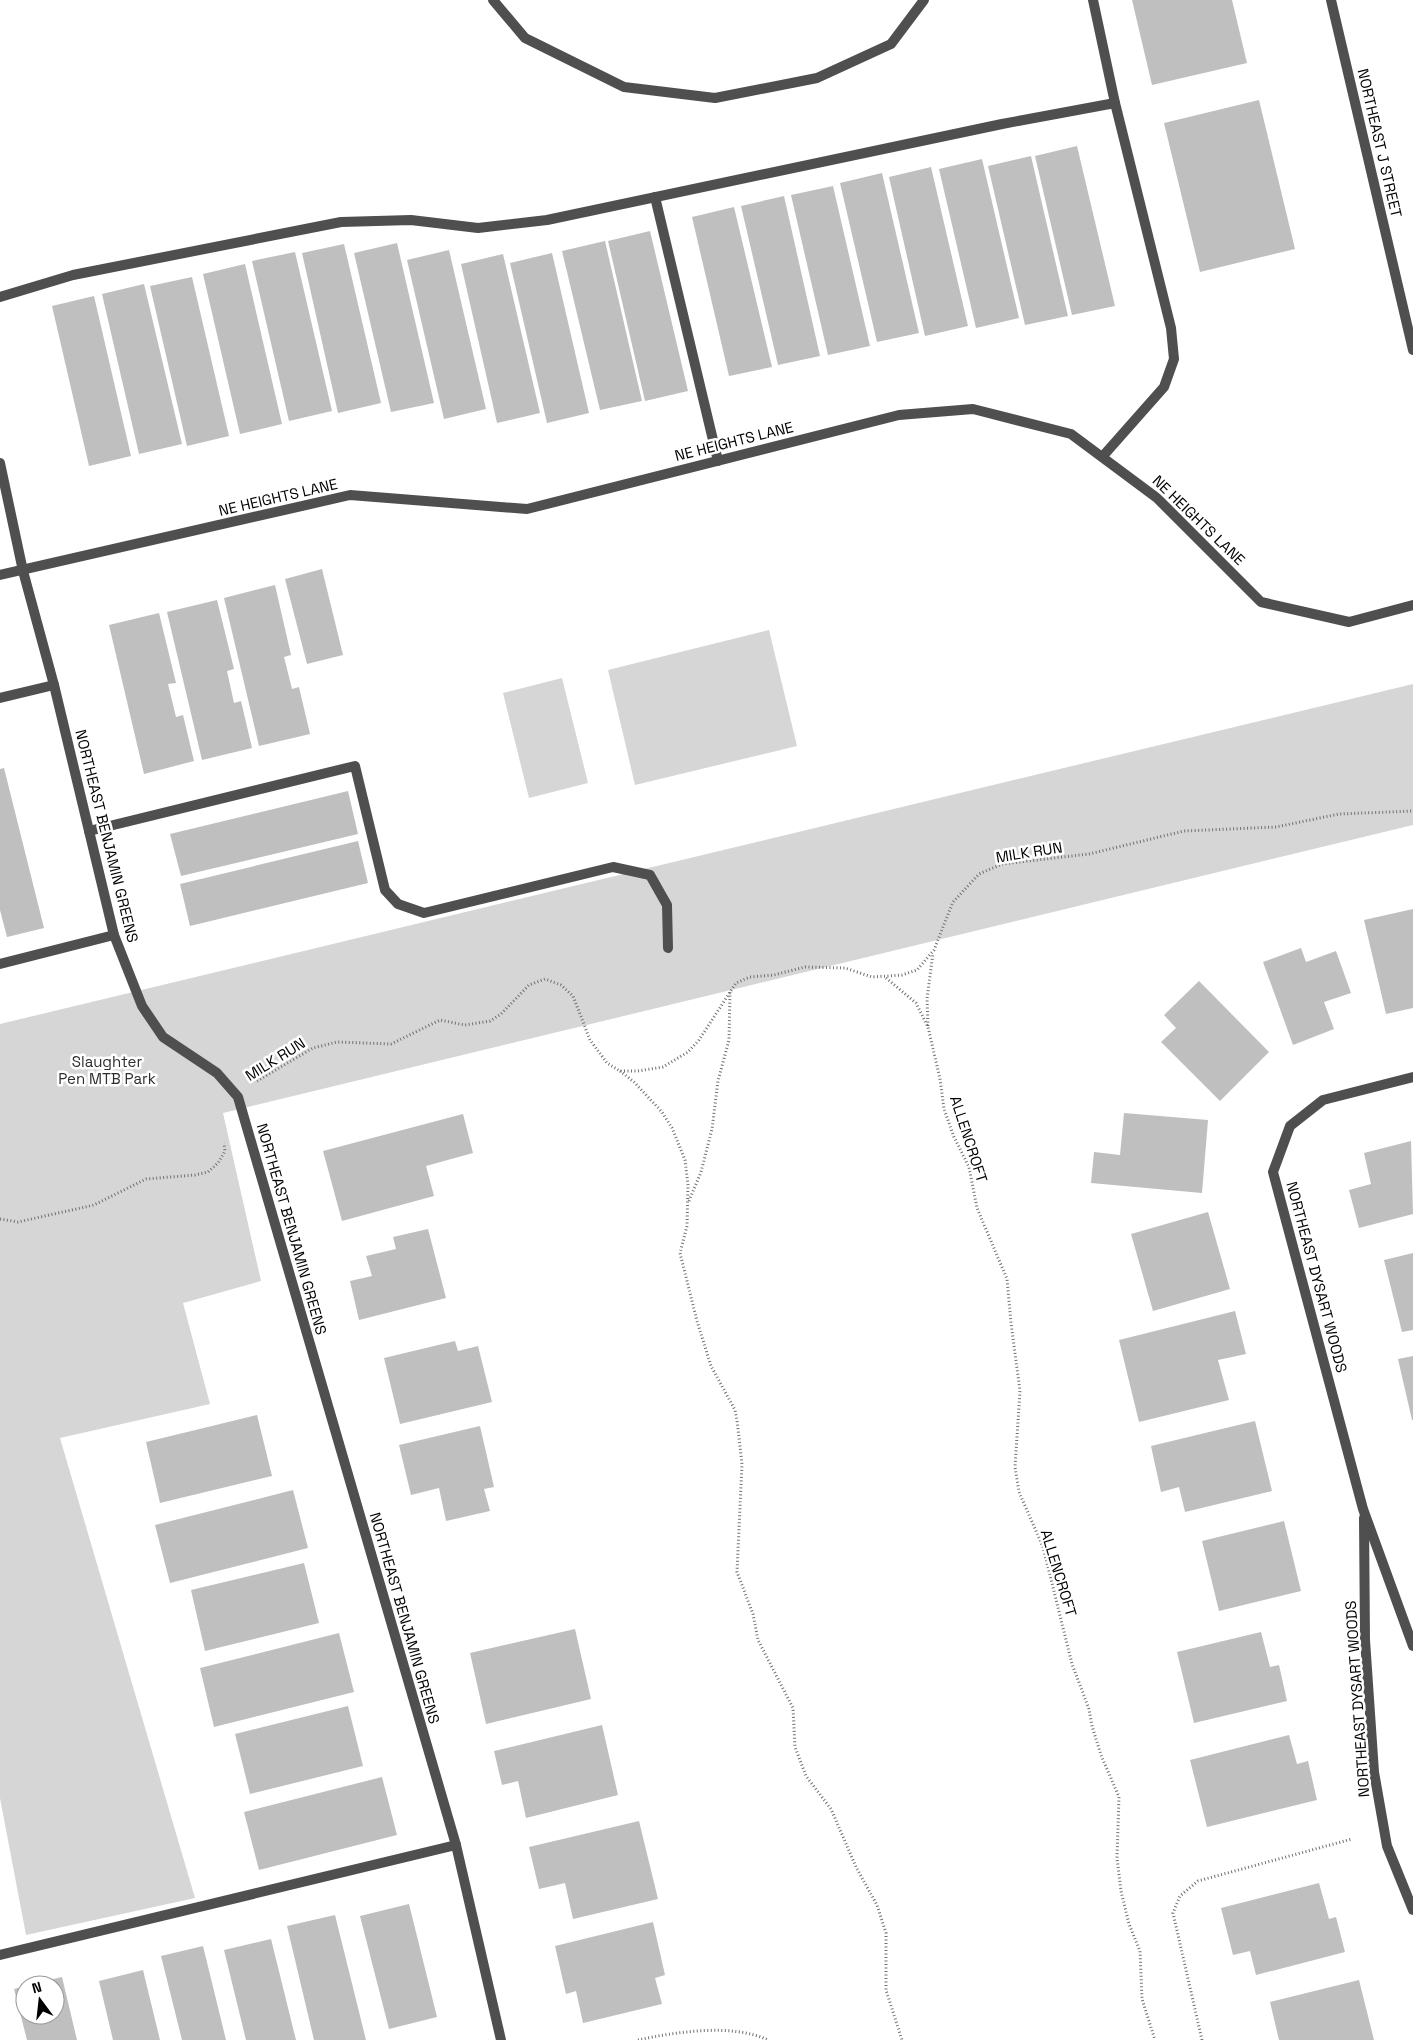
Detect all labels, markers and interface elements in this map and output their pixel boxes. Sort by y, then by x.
street label: NORTHEAST J STREET [1354,67,1406,220]
street label: NE HEIGHTS LANE [673,417,795,465]
street label: NE HEIGHTS LANE [1149,471,1249,569]
street label: NE HEIGHTS LANE [217,474,339,520]
street label: NORTHEAST BENJAMIN GREENS [71,727,143,945]
street label: MILK RUN [994,837,1064,867]
street label: MILK RUN [241,1033,309,1085]
park label: Slaughter Pen MTB Park [58,1052,156,1088]
street label: ALLENCROFT [946,1093,992,1185]
street label: NORTHEAST BENJAMIN GREENS [253,1121,331,1337]
street label: NORTHEAST DYSART WOODS [1282,1179,1352,1375]
street label: NORTHEAST BENJAMIN GREENS [366,1510,444,1726]
street label: ALLENCROFT [1037,1527,1081,1619]
street label: NORTHEAST DYSART WOODS [1341,1600,1373,1798]
north arrow [15,1975,65,2025]
text: N [30,1978,44,1997]

